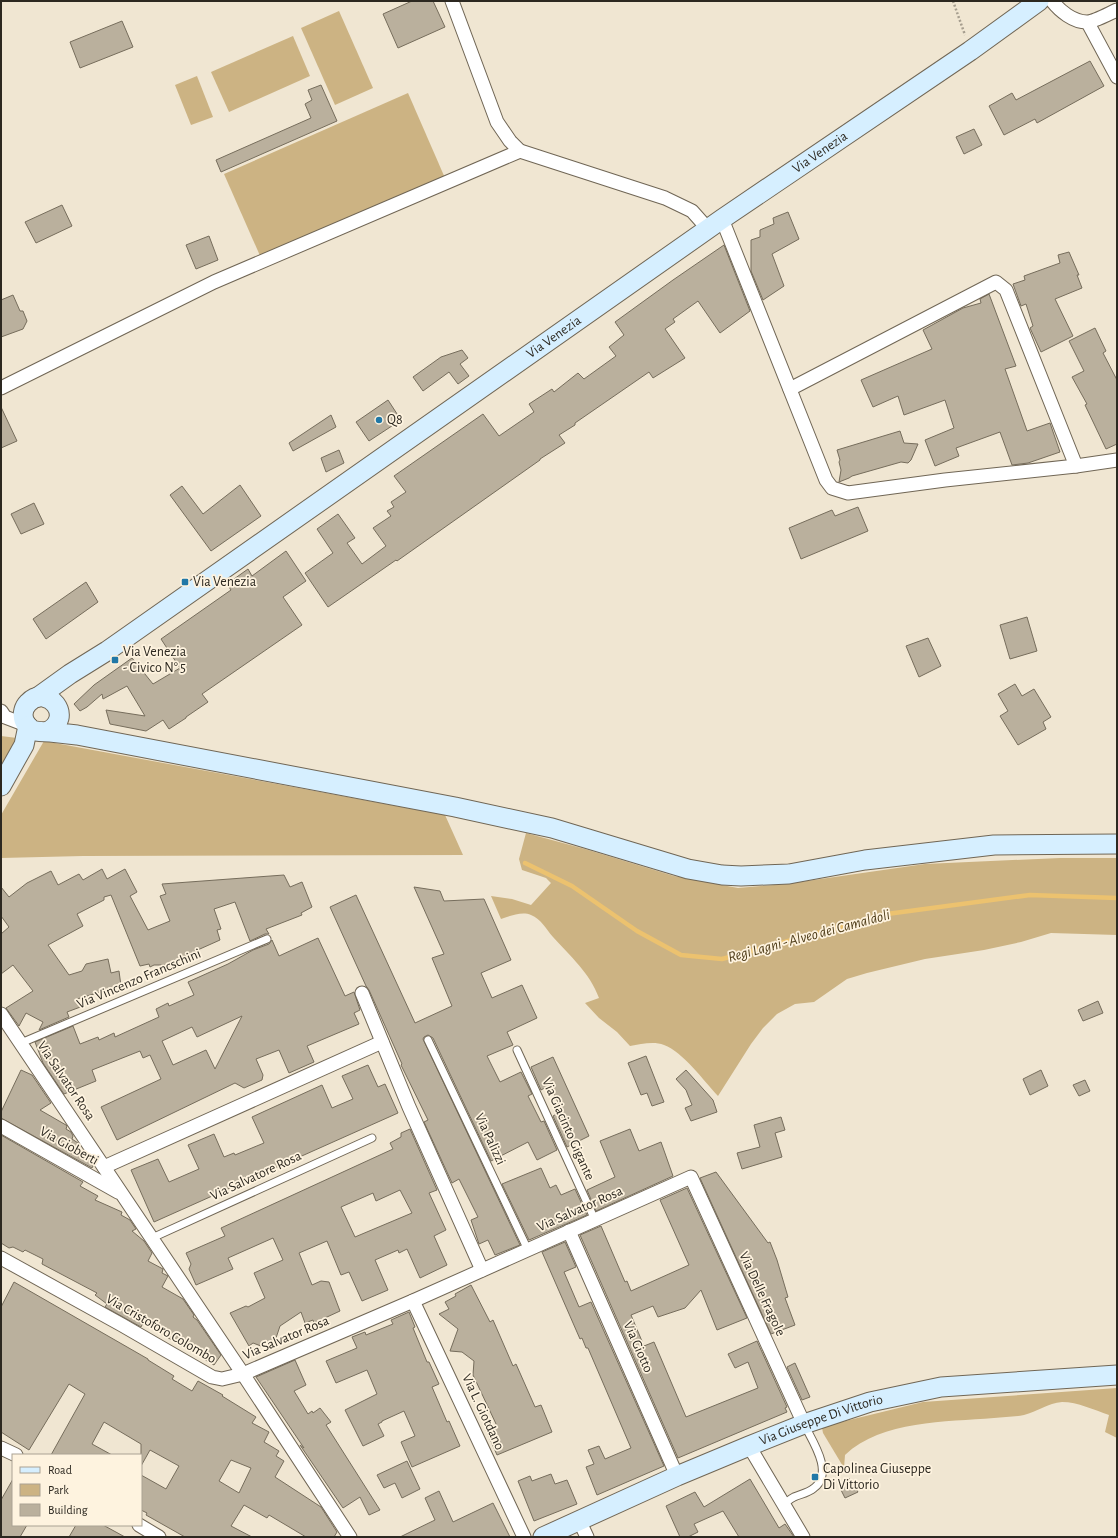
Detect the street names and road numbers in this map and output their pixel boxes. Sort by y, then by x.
street label: Via Venezia [790,129,851,176]
street label: Via Venezia [524,313,584,361]
street label: Via Vincenzo Francschini [75,947,203,1011]
street label: Via Salvator Rosa [34,1039,98,1124]
street label: Via Giacinto Gigante [539,1076,597,1182]
street label: Via Palizzi [472,1111,508,1167]
street label: Via Gioberti [37,1124,101,1168]
street label: Via Salvatore Rosa [208,1149,304,1203]
street label: Via Salvator Rosa [535,1184,625,1234]
street label: Via Delle Fragole [736,1250,788,1338]
street label: Via Cristoforo Colombo [103,1292,219,1366]
street label: Via Salvator Rosa [241,1313,332,1362]
street label: Via Giotto [621,1319,655,1375]
street label: Via L. Giotdano [459,1372,507,1452]
street label: Via Giuseppe Di Vittorio [757,1392,884,1448]

